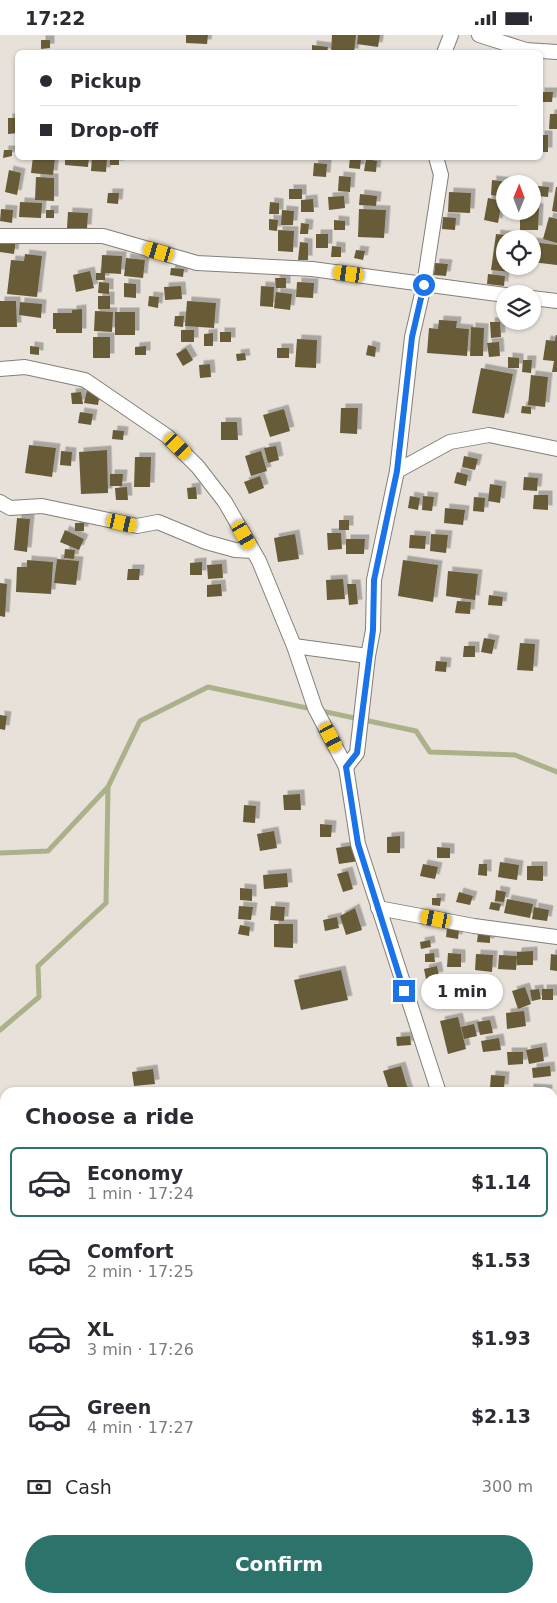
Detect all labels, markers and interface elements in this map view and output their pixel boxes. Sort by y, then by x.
text: 17:22 [25,7,85,29]
text: Pickup [70,70,141,92]
text: Drop-off [70,119,158,141]
north arrow [496,175,541,220]
map controls [496,175,541,330]
button: locate [496,230,541,275]
car [142,241,175,263]
car [333,264,364,284]
route start [413,274,435,296]
button: layers [496,285,541,330]
car [161,430,194,462]
car [105,512,138,534]
car [230,518,257,552]
car [317,720,344,754]
car [419,909,452,929]
callout: 1 min [422,973,504,1009]
route end [393,980,415,1002]
text: 1 min [437,982,487,1001]
text: Choose a ride [25,1104,194,1129]
icon: car [27,1160,72,1205]
text: Economy [87,1162,183,1184]
text: $1.14 [471,1171,531,1193]
text: 1 min · 17:24 [87,1184,194,1203]
icon: car [27,1238,72,1283]
text: Comfort [87,1240,174,1262]
text: $1.53 [471,1249,531,1271]
text: 2 min · 17:25 [87,1262,194,1281]
icon: car [27,1316,72,1361]
text: XL [87,1318,114,1340]
text: $1.93 [471,1327,531,1349]
text: 3 min · 17:26 [87,1340,194,1359]
icon: car [27,1394,72,1439]
text: Green [87,1396,151,1418]
text: $2.13 [471,1405,531,1427]
text: 4 min · 17:27 [87,1418,194,1437]
icon: cash [25,1473,53,1501]
text: Cash [65,1476,112,1498]
text: 300 m [482,1477,533,1496]
button: Confirm [25,1535,533,1593]

